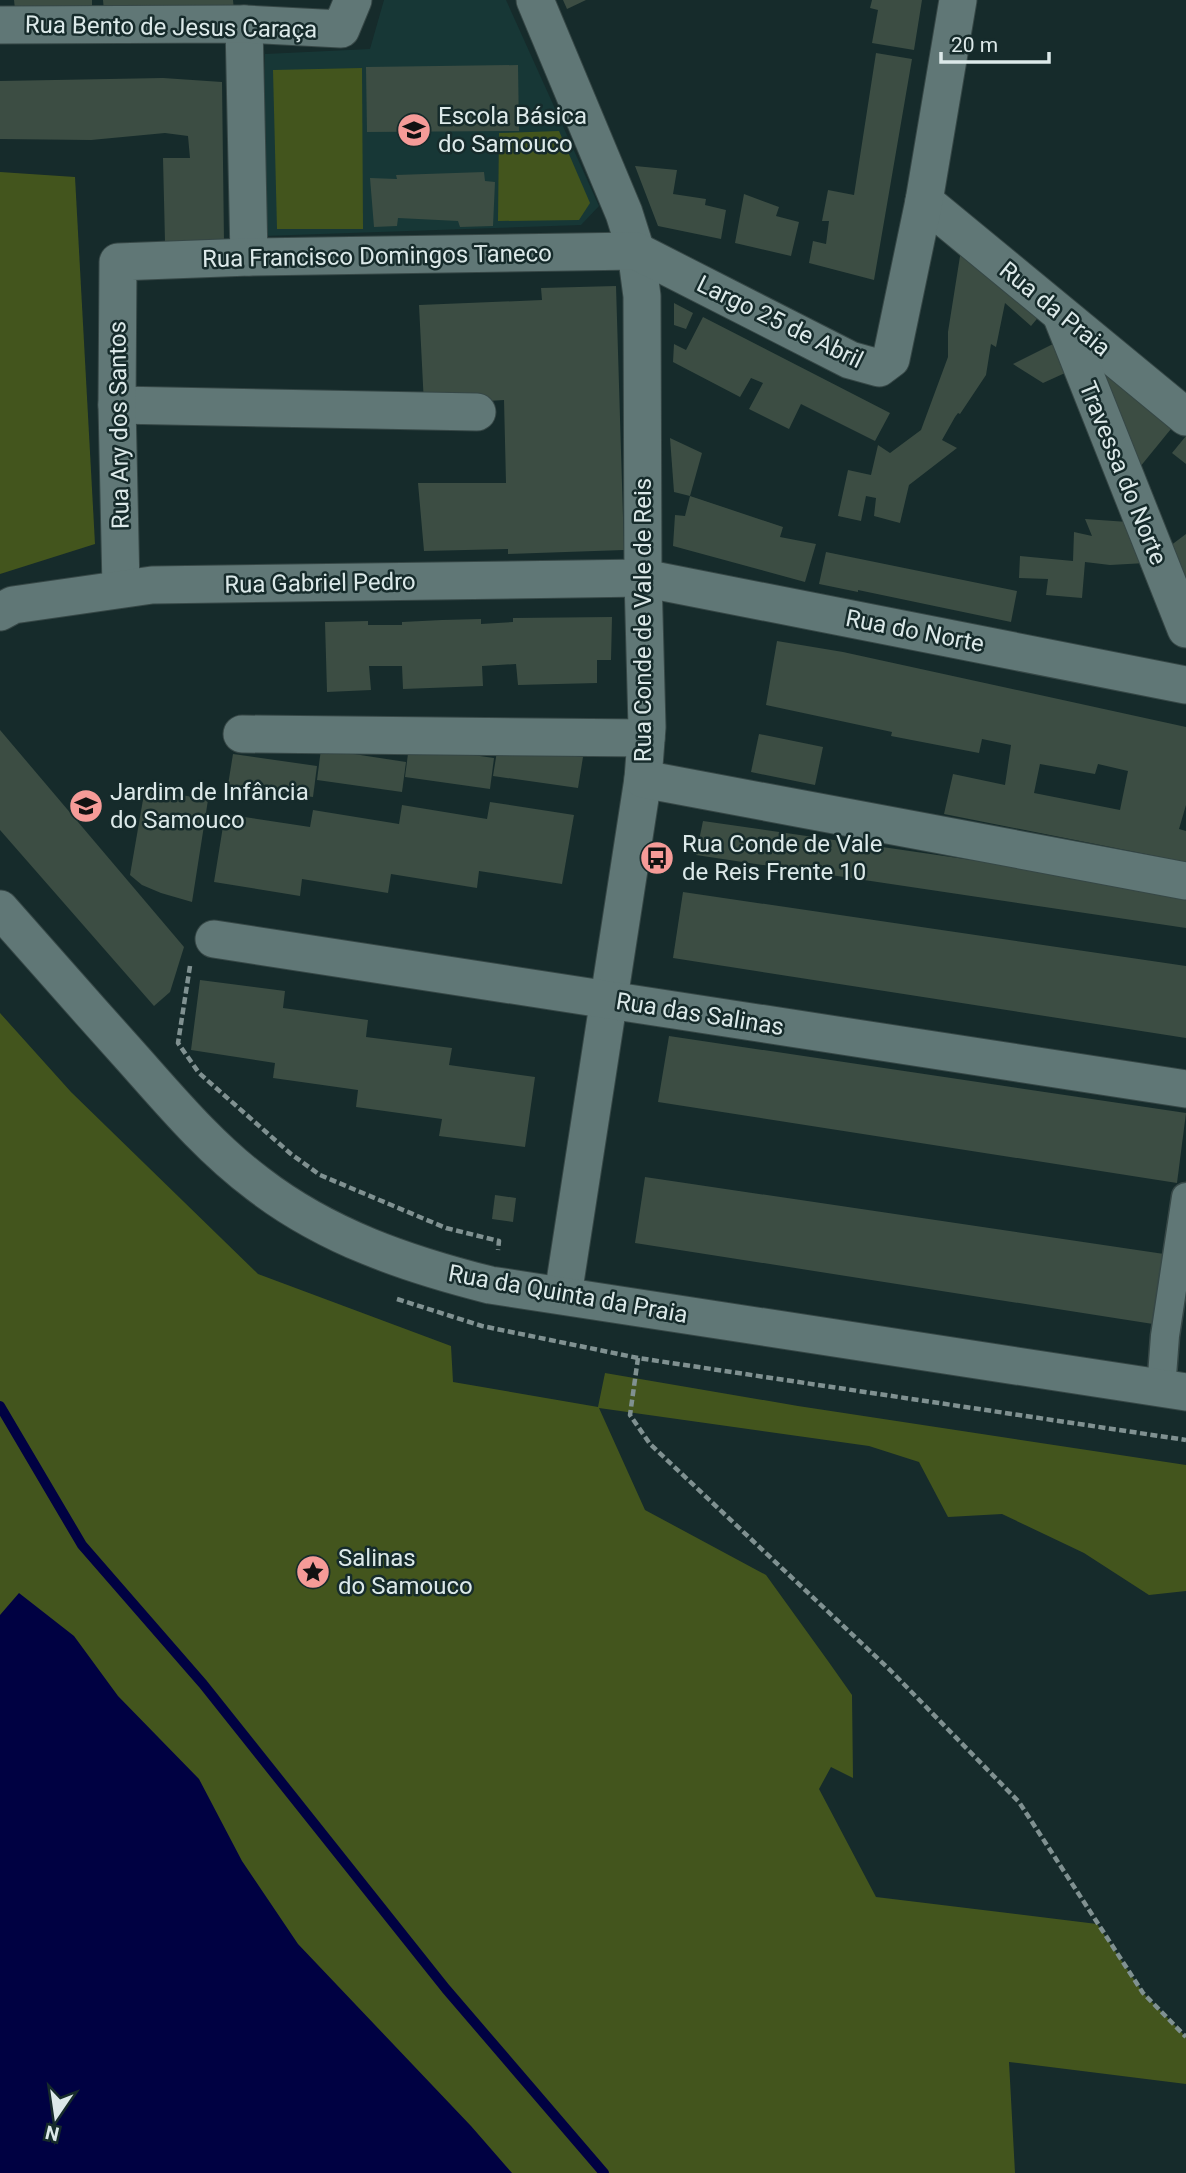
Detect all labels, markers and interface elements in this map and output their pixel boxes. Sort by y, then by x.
street label: Rua Bento de Jesus Caraça [25,10,317,44]
scale bar [941,21,1050,65]
text: 20 m [951,33,998,57]
place label: Escola Básica do Samouco [438,102,587,158]
school or university icon: Escola Básica do Samouco [395,111,433,149]
street label: Rua Francisco Domingos Taneco [202,239,552,273]
street label: Rua da Praia [994,256,1116,362]
street label: Largo 25 de Abril [692,270,868,374]
street label: Rua Ary dos Santos [103,321,135,529]
street label: Travessa do Norte [1073,377,1173,569]
street label: Rua Conde de Vale de Reis [629,478,657,762]
street label: Rua Gabriel Pedro [224,567,416,599]
street label: Rua do Norte [843,604,987,658]
place label: Jardim de Infância do Samouco [110,778,309,834]
school or university icon: Jardim de Infância do Samouco [67,787,105,825]
place label: Rua Conde de Vale de Reis Frente 10 [682,830,882,886]
bus stop icon: Rua Conde de Vale de Reis Frente 10 [638,839,676,877]
street label: Rua das Salinas [614,987,786,1041]
street label: Rua da Quinta da Praia [446,1259,690,1329]
place label: Salinas do Samouco [338,1544,473,1600]
place icon: Salinas do Samouco [294,1553,332,1591]
north arrow [21,2082,91,2152]
text: N [43,2120,61,2146]

